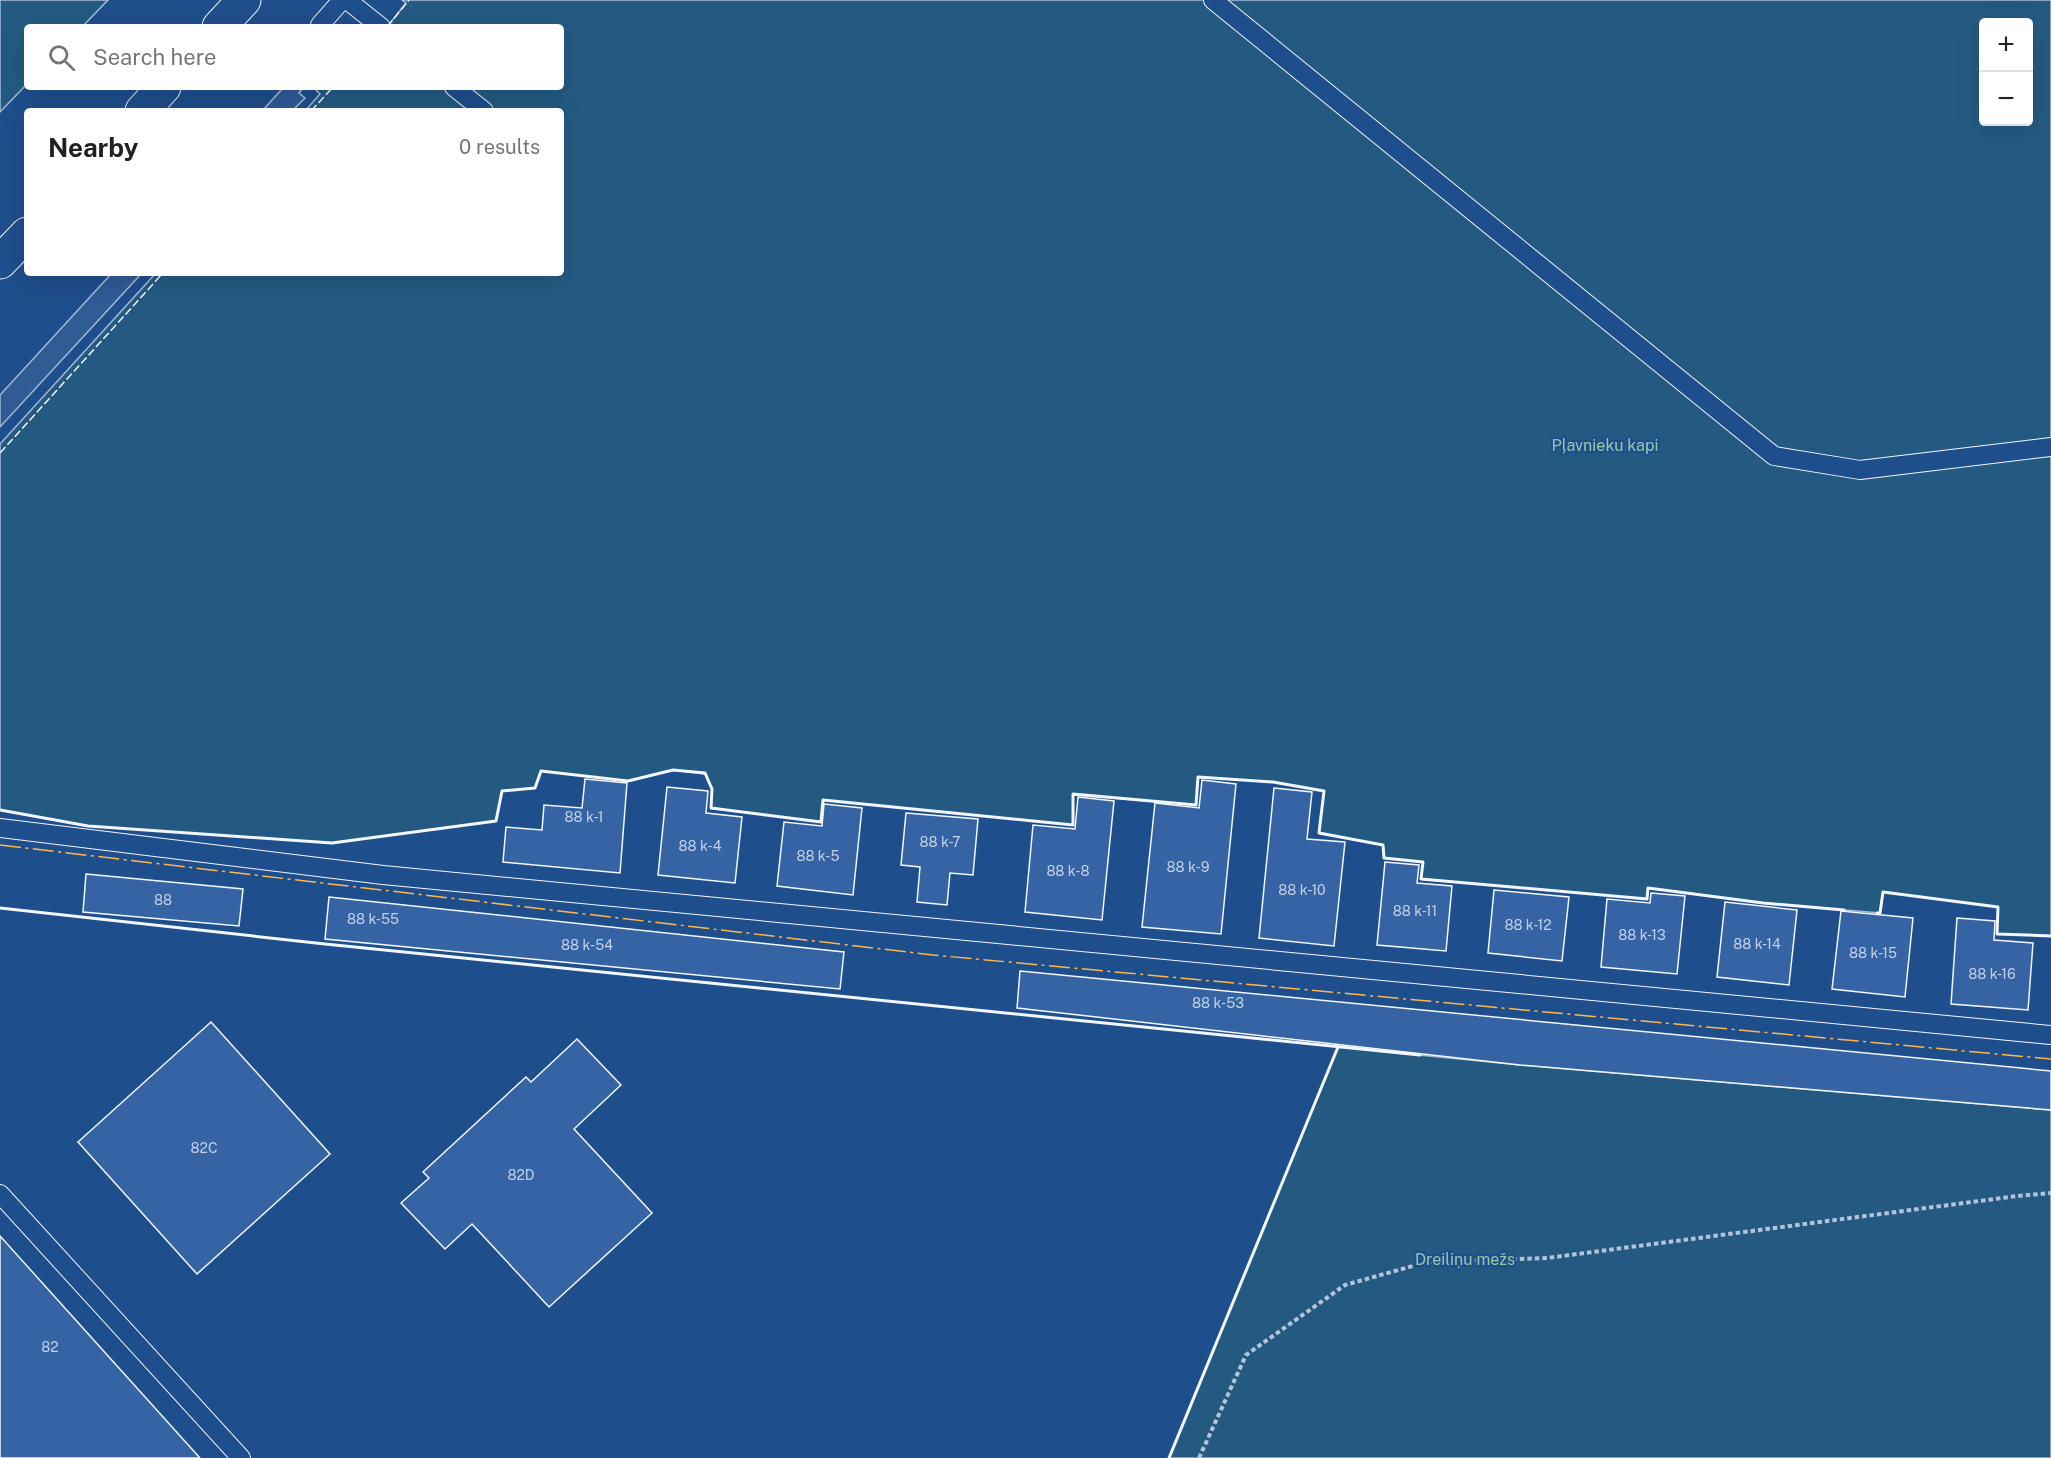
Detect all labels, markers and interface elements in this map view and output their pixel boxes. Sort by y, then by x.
map controls [1979,18,2033,126]
button: + [1979,18,2033,72]
search box [24,24,564,90]
icon: search [45,41,78,74]
text: Search here [93,44,217,70]
button: − [1979,72,2033,126]
text: Nearby [48,132,138,163]
text: 0 results [459,135,540,159]
park label: Pļavnieku kapi [1552,436,1658,455]
house number: 88 k-1 [565,809,603,825]
house number: 88 k-7 [920,834,960,850]
house number: 88 k-4 [679,838,722,854]
house number: 88 k-5 [796,848,840,864]
house number: 88 k-9 [1167,859,1210,875]
house number: 88 k-8 [1046,863,1090,879]
house number: 88 k-10 [1278,882,1326,898]
house number: 88 [154,892,172,908]
house number: 88 k-11 [1393,903,1437,919]
house number: 88 k-55 [347,911,399,927]
house number: 88 k-12 [1504,917,1552,933]
house number: 88 k-13 [1618,927,1666,943]
house number: 88 k-14 [1733,936,1781,952]
house number: 88 k-54 [561,937,613,953]
house number: 88 k-15 [1849,945,1897,961]
house number: 88 k-16 [1968,966,2016,982]
house number: 88 k-53 [1192,995,1244,1011]
house number: 82C [190,1140,218,1156]
house number: 82D [507,1167,535,1183]
park label: Dreiliņu mežs [1415,1250,1515,1269]
house number: 82 [41,1339,59,1355]

